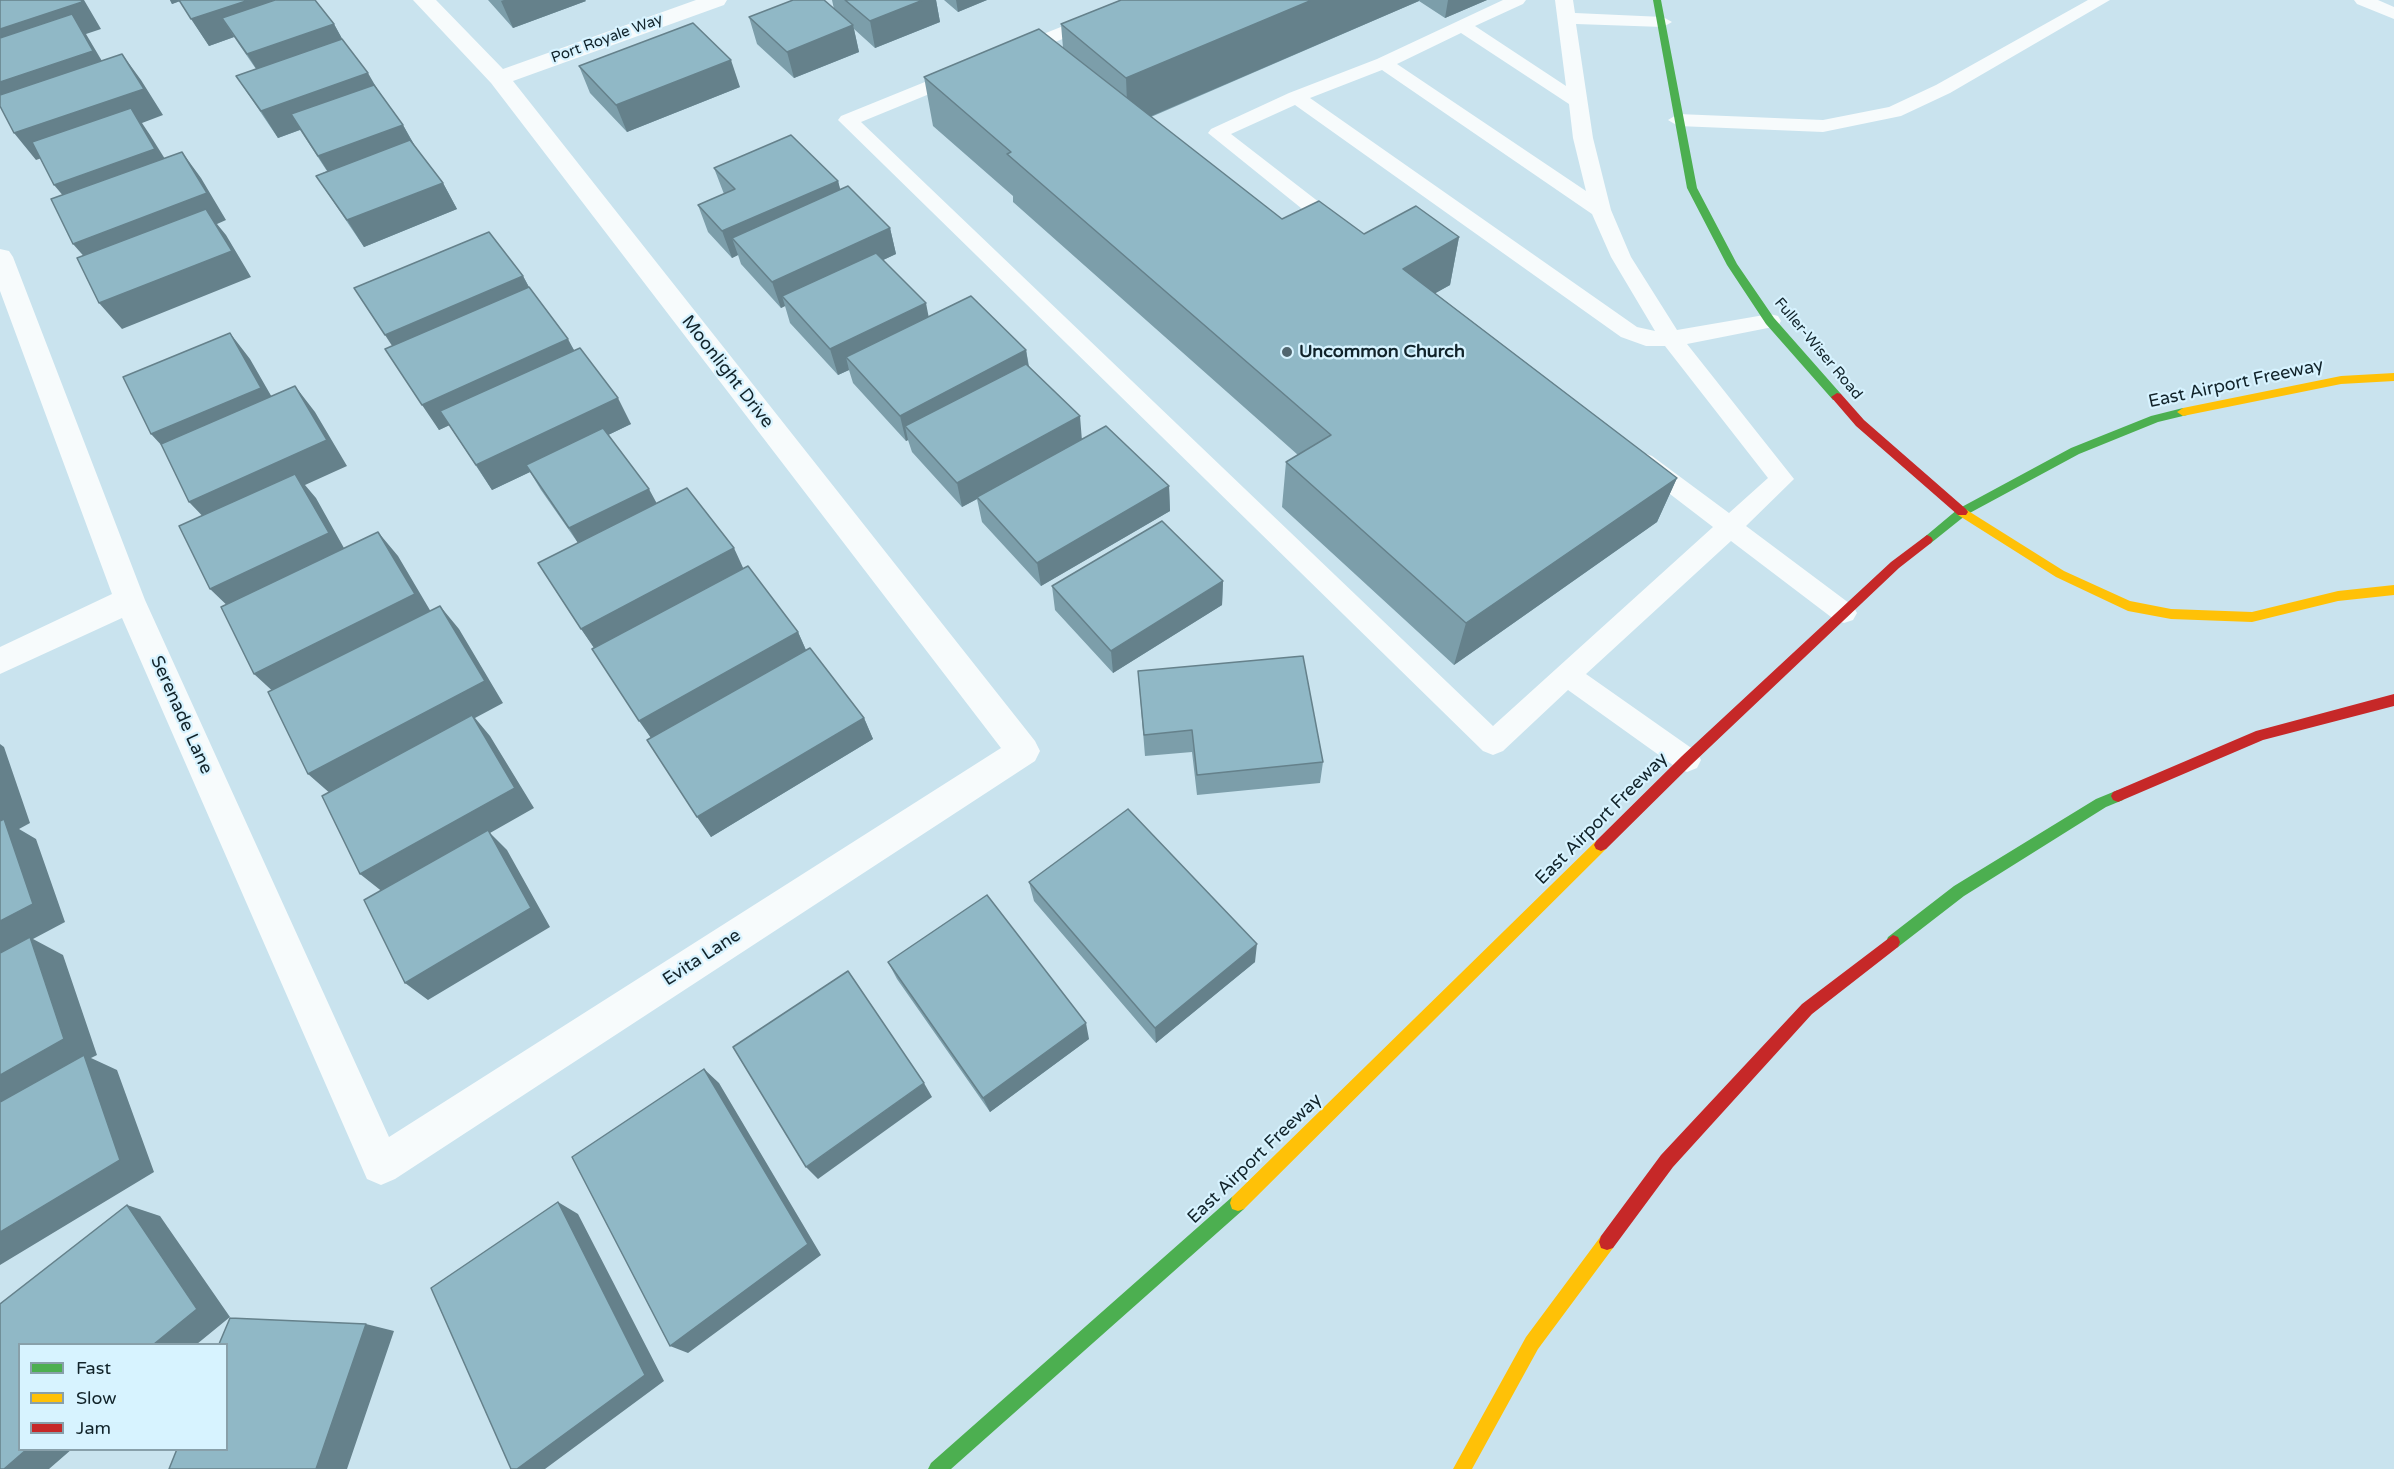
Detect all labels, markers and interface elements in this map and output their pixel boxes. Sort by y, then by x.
street label: Port Royale Way [549,10,665,68]
street label: Fuller-Wiser Road [1770,294,1866,404]
street label: Moonlight Drive [676,311,778,433]
place label: Uncommon Church [1299,341,1465,363]
marker: Uncommon Church [1280,345,1294,359]
street label: East Airport Freeway [2147,355,2325,413]
street label: Serenade Lane [145,653,217,777]
street label: East Airport Freeway [1531,748,1673,890]
street label: Evita Lane [659,925,745,991]
street label: East Airport Freeway [1183,1089,1327,1229]
legend [18,1343,228,1451]
text: Fast [76,1357,111,1379]
text: Slow [76,1387,117,1409]
text: Jam [76,1417,111,1439]

